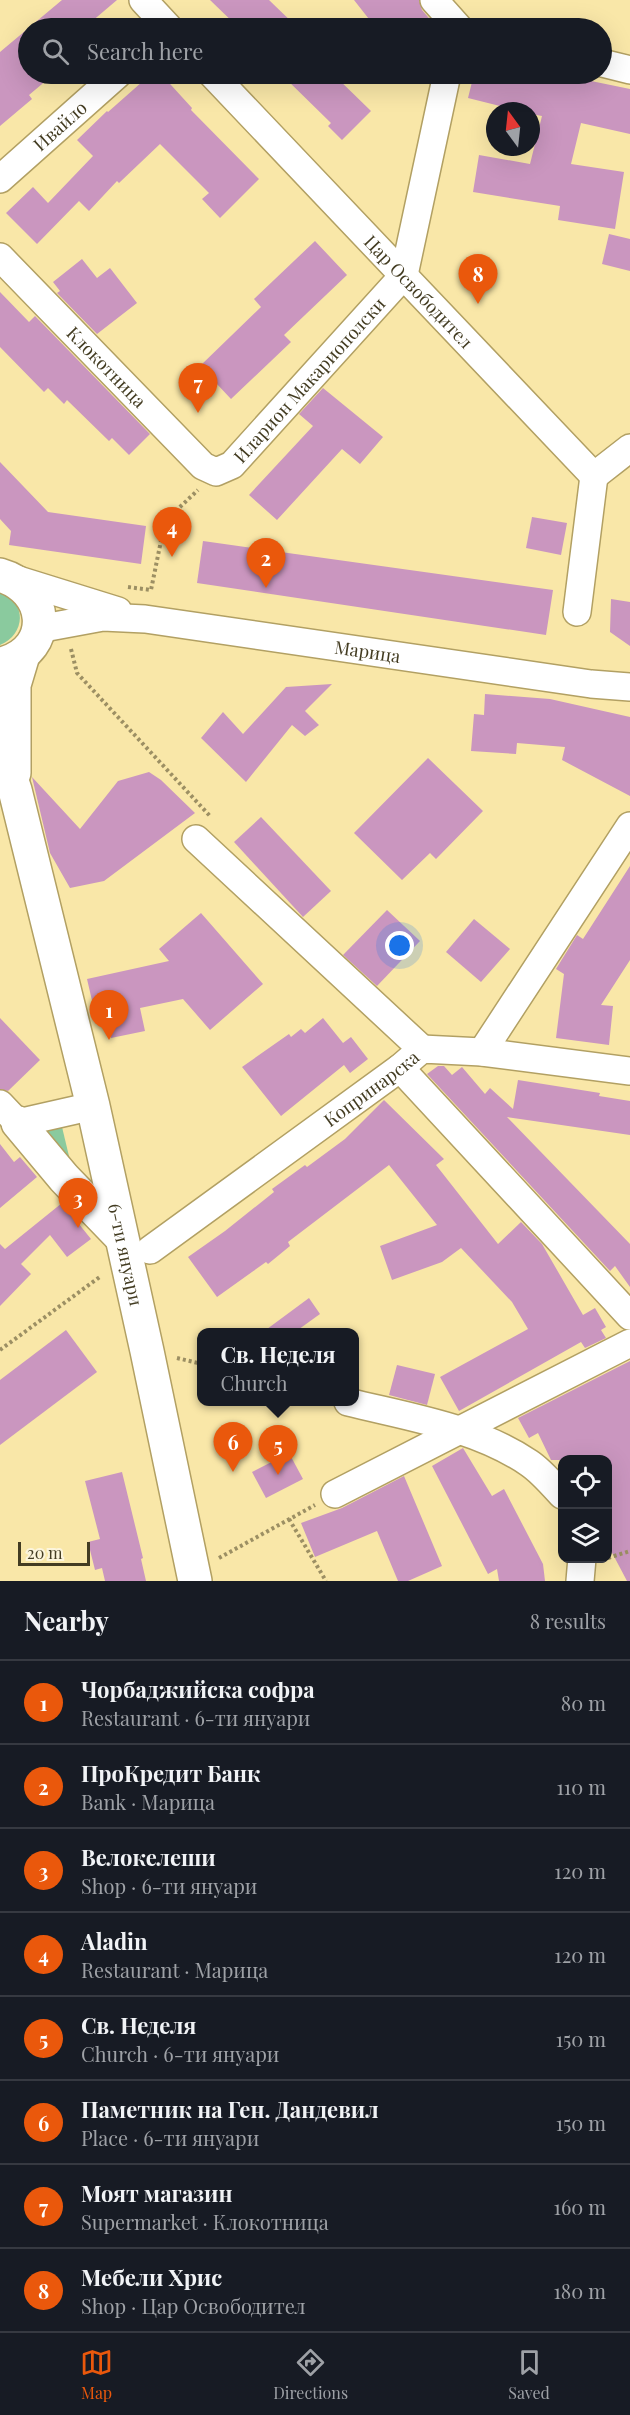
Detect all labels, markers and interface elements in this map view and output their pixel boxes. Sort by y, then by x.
search box [18,18,612,84]
icon: search [39,35,72,68]
text: Search here [87,36,203,66]
street label: Ивайло [28,95,92,156]
north arrow [486,102,540,156]
street label: Цар Освободител [359,230,478,353]
pin: 8 [458,254,498,304]
street label: Иларион Макариополски [228,292,390,468]
street label: Клокотница [62,321,152,413]
pin: 7 [178,364,218,413]
pin: 4 [152,508,192,557]
pin: 2 [246,538,286,588]
street label: Марица [333,635,402,668]
your location [385,931,414,960]
pin: 1 [90,990,128,1040]
street label: Копринарска [319,1045,424,1132]
pin: 3 [58,1178,98,1228]
street label: 6-ти януари [103,1201,149,1308]
popup [197,1328,359,1406]
text: Св. Неделя [220,1339,336,1369]
text: Church [220,1369,288,1396]
pin: 6 [214,1422,252,1472]
pin: 5 [258,1426,298,1475]
map controls [558,1455,612,1563]
button: locate [558,1455,612,1509]
button: layers [558,1509,612,1563]
scale bar [18,1539,90,1566]
text: 20 m [27,1542,62,1563]
text: Nearby [24,1603,109,1638]
text: 8 results [530,1607,606,1634]
text: Чорбаджийска софра [81,1674,315,1704]
text: 1 [40,1689,47,1716]
text: 80 m [561,1689,606,1716]
text: Restaurant · 6-ти януари [81,1704,310,1731]
text: ПроКредит Банк [81,1758,261,1788]
text: 2 [38,1773,49,1800]
text: 110 m [556,1773,606,1800]
text: Bank · Марица [81,1788,215,1815]
text: Велокелеши [81,1842,216,1872]
text: 3 [39,1857,48,1884]
text: 120 m [554,1857,606,1884]
text: Shop · 6-ти януари [81,1872,257,1899]
text: Aladin [81,1926,148,1956]
text: 4 [38,1941,49,1968]
text: 120 m [554,1941,606,1968]
text: Restaurant · Марица [81,1956,268,1983]
text: Св. Неделя [81,2010,196,2040]
text: 5 [39,2025,48,2052]
text: 150 m [556,2025,606,2052]
text: Church · 6-ти януари [81,2040,279,2067]
text: Паметник на Ген. Дандевил [81,2094,379,2124]
text: 6 [38,2109,49,2136]
text: 150 m [556,2109,606,2136]
text: Place · 6-ти януари [81,2124,259,2151]
text: Моят магазин [81,2178,232,2208]
text: 7 [39,2193,48,2220]
text: 160 m [554,2193,606,2220]
text: Supermarket · Клокотница [81,2208,329,2235]
text: Мебели Хрис [81,2262,222,2292]
text: 8 [38,2277,49,2304]
text: 180 m [553,2277,606,2304]
text: Shop · Цар Освободител [81,2292,306,2319]
tab: Map [80,2346,113,2403]
tab: Directions [273,2346,348,2403]
tab: Saved [508,2346,550,2403]

